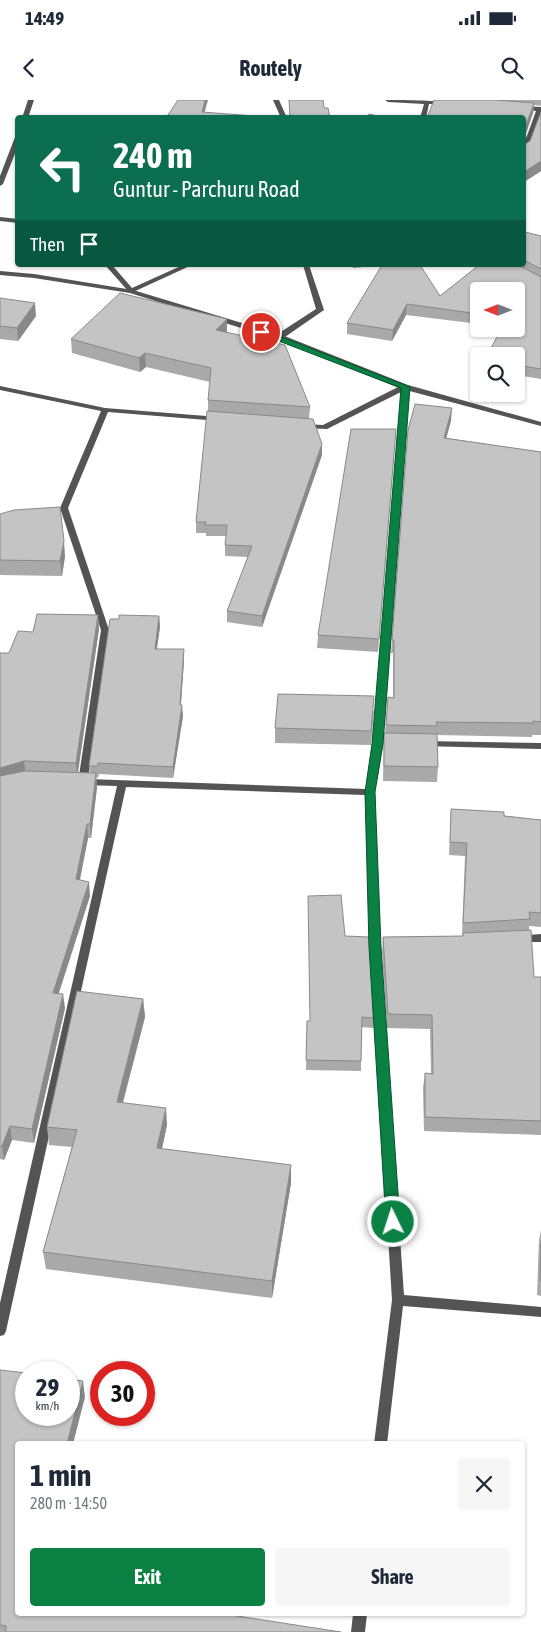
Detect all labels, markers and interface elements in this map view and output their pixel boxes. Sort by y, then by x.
text: 14:49 [25,7,64,29]
icon: back [15,54,43,82]
icon: search [498,54,526,82]
text: Routely [239,55,302,81]
icon: left [30,135,95,200]
text: 240 m [113,135,192,175]
text: Guntur - Parchuru Road [113,176,300,202]
icon: arrive [75,230,103,258]
text: Then [30,233,65,255]
north arrow [470,282,525,338]
map controls [470,282,525,402]
pin [240,311,282,353]
icon: arrive [247,318,275,346]
button: search [470,347,525,402]
position arrow [366,1195,418,1247]
speed limit sign: 30 [90,1361,155,1426]
text: 29 [36,1373,59,1401]
text: km/h [36,1399,59,1413]
text: 1 min [30,1458,91,1492]
button: close [458,1458,510,1510]
text: 280 m · 14:50 [30,1494,107,1512]
button: Exit [30,1548,265,1606]
button: Share [275,1548,510,1606]

